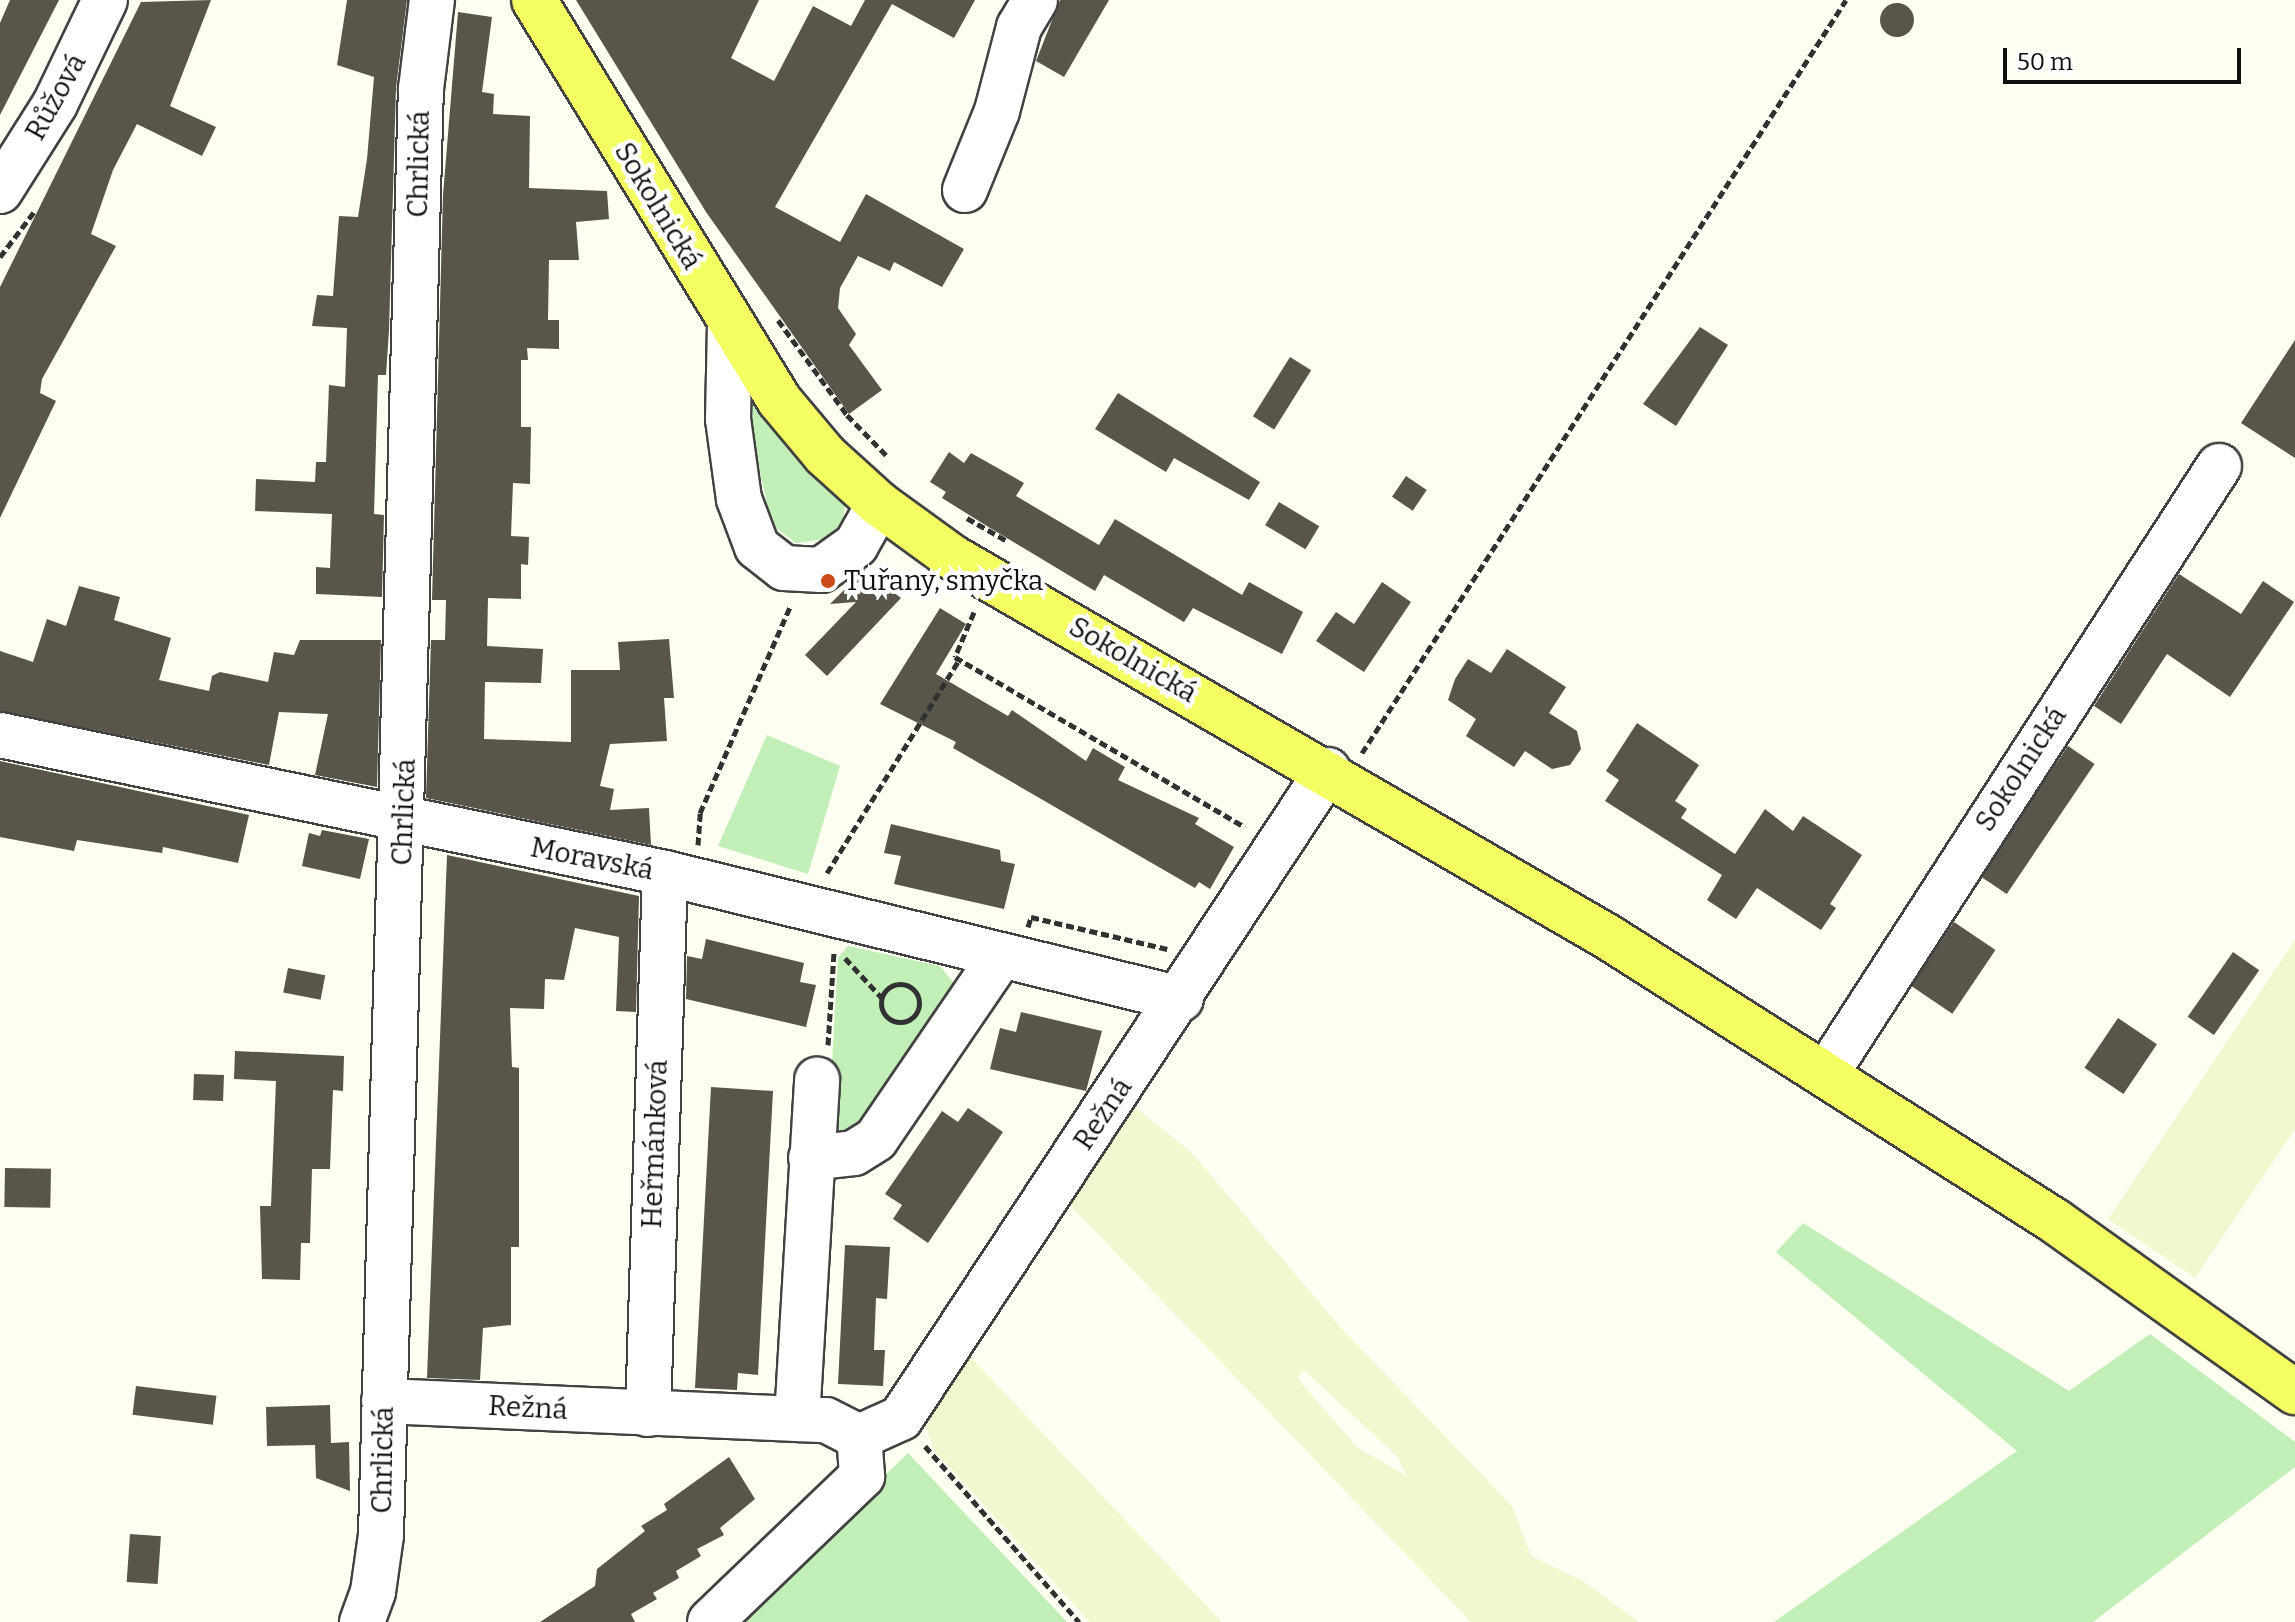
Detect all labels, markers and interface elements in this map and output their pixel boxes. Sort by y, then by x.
scale bar [2007,32,2245,82]
street label: Růžová [19,48,93,146]
text: 50 m [2017,48,2073,76]
street label: Chrlická [401,110,437,218]
street label: Sokolnická [607,137,709,275]
place label: Tuřany, smyčka [844,564,1043,598]
marker: Tuřany, smyčka [819,572,837,590]
street label: Sokolnická [1063,610,1203,710]
street label: Sokolnická [1968,700,2074,838]
street label: Chrlická [385,758,423,866]
street label: Moravská [528,831,656,887]
street label: Heřmánková [635,1059,675,1229]
street label: Režná [1067,1072,1139,1156]
street label: Režná [487,1389,569,1427]
street label: Chrlická [365,1406,401,1514]

